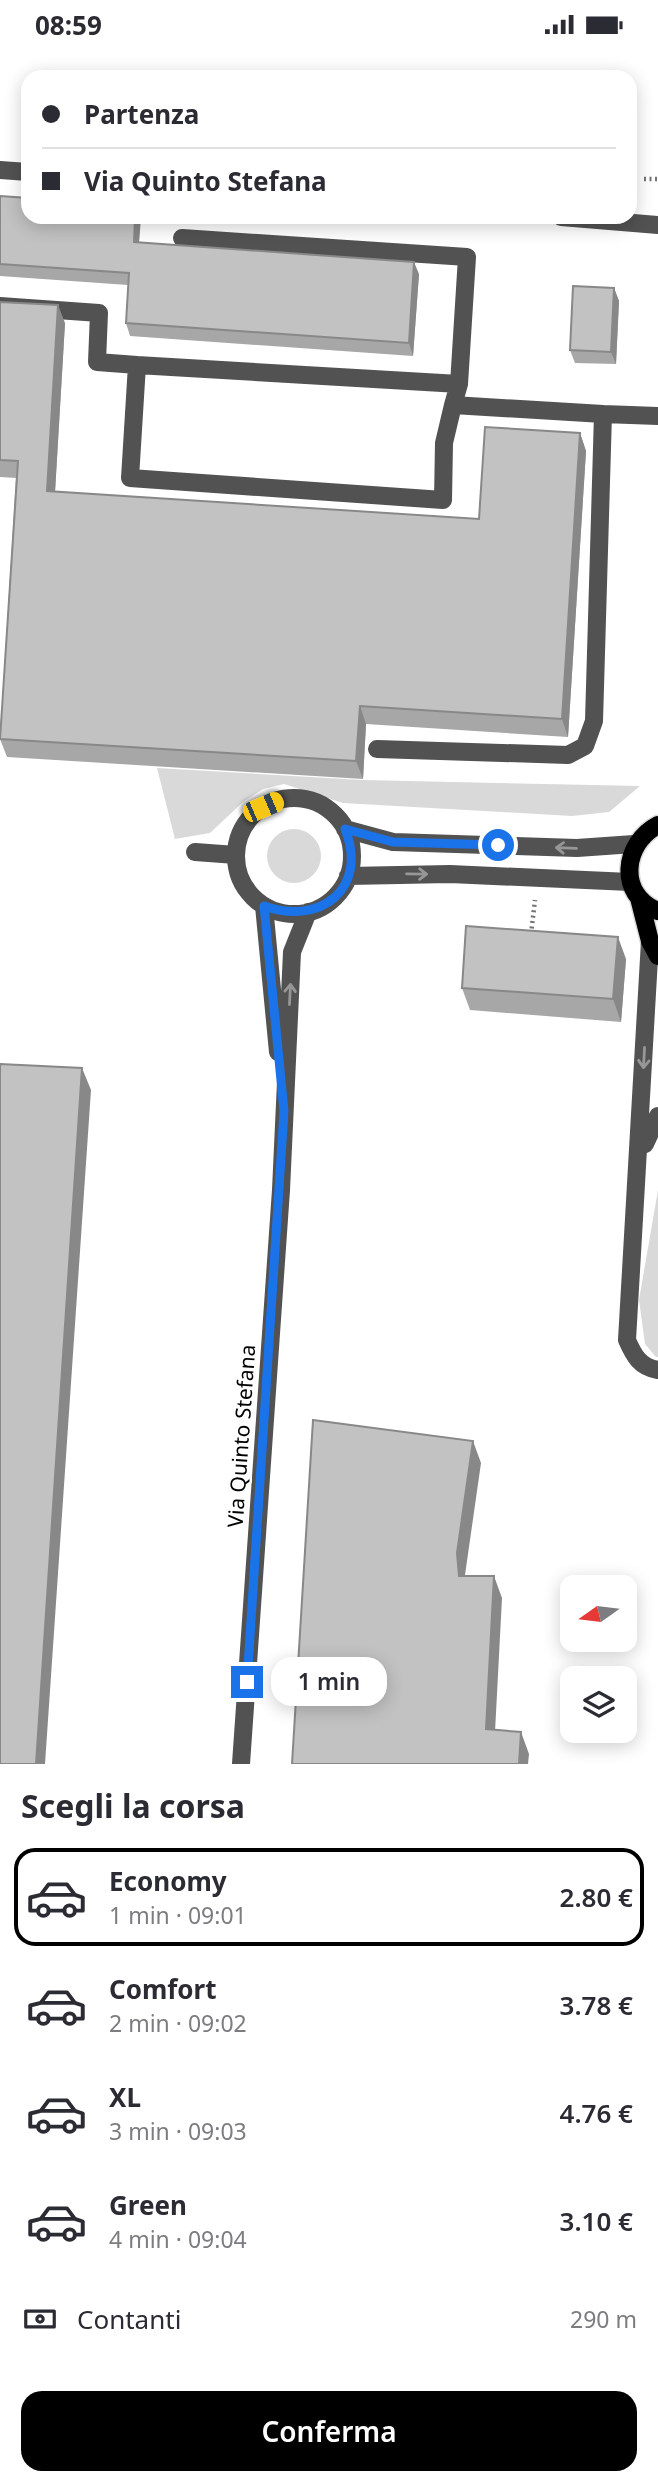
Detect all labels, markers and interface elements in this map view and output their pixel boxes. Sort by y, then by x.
text: 08:59 [35,7,102,43]
text: Partenza [84,96,199,132]
text: Via Quinto Stefana [84,163,327,199]
car [240,789,287,825]
route start [482,829,514,861]
one-way arrow [555,841,578,854]
one-way arrow [405,867,428,881]
one-way arrow [284,983,297,1006]
one-way arrow [637,1046,650,1068]
street label: Via Quinto Stefana [221,1343,261,1529]
north arrow [560,1575,637,1652]
map controls [560,1575,637,1743]
callout: 1 min [272,1657,387,1707]
text: 1 min [298,1665,360,1697]
route end [231,1666,263,1698]
button: layers [560,1666,637,1743]
text: Scegli la corsa [21,1784,245,1827]
text: Economy [109,1863,227,1899]
icon: car [25,1866,88,1929]
text: 2.80 € [560,1879,633,1915]
text: 1 min · 09:01 [109,1899,247,1931]
text: Comfort [109,1971,217,2007]
icon: car [25,1974,88,2037]
text: 3.78 € [560,1987,633,2023]
text: 2 min · 09:02 [109,2007,247,2039]
text: XL [109,2079,141,2115]
icon: car [25,2082,88,2145]
text: 4.76 € [560,2095,633,2131]
text: 3 min · 09:03 [109,2115,247,2147]
text: Green [109,2187,187,2223]
icon: car [25,2190,88,2253]
text: 3.10 € [560,2203,633,2239]
text: 4 min · 09:04 [109,2223,247,2255]
icon: cash [21,2300,59,2338]
text: Contanti [77,2301,181,2337]
text: 290 m [570,2303,637,2335]
button: Conferma [21,2391,637,2471]

